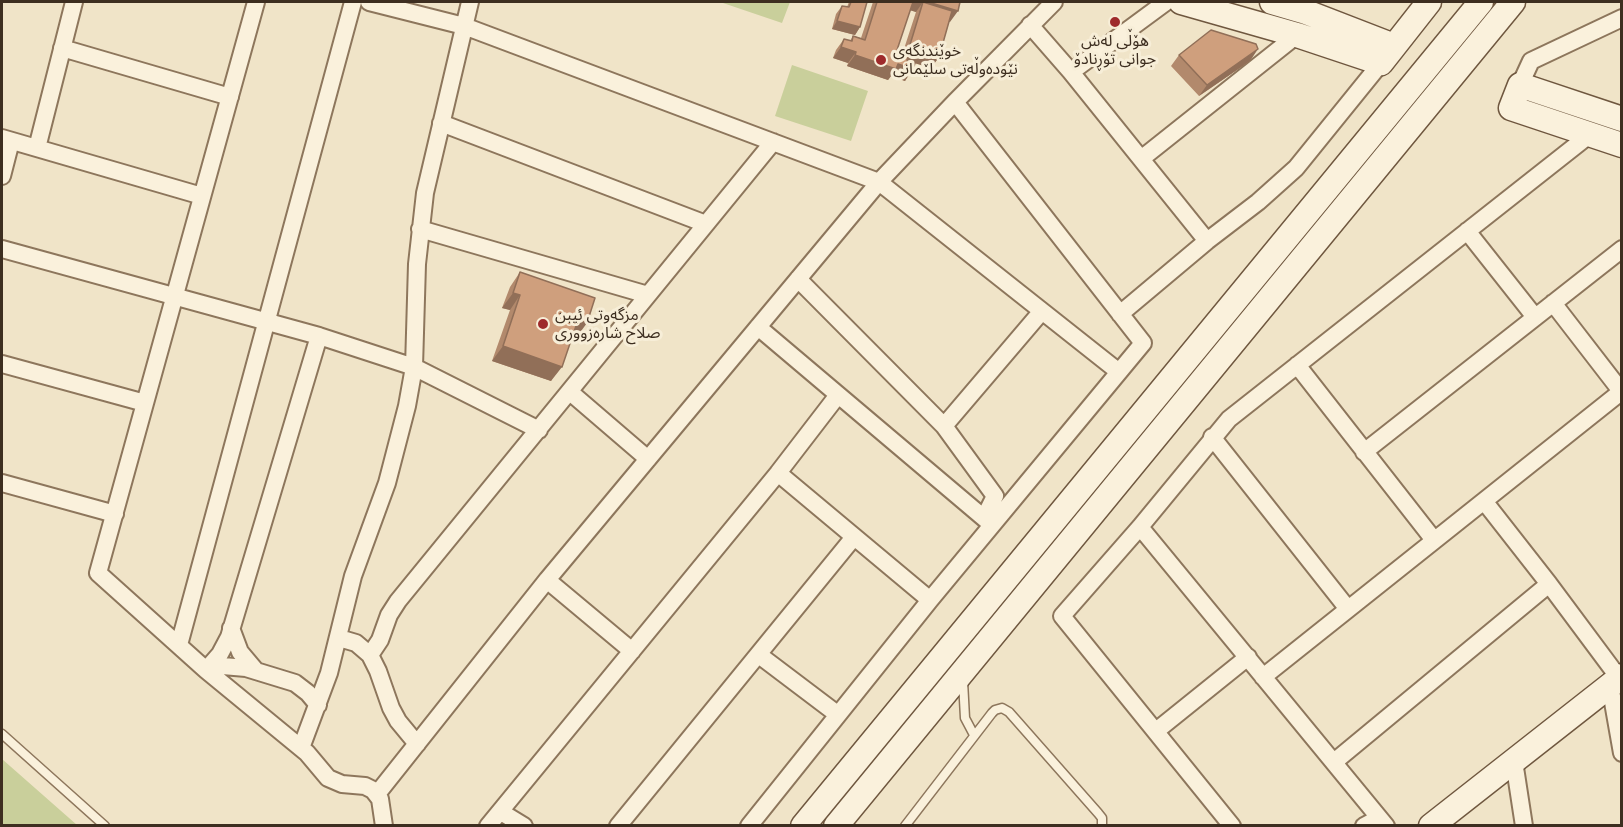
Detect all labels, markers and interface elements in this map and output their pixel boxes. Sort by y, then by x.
marker: ھۆڵی لەش جوانی تۆڕنادۆ [1108,15,1122,29]
place label: ھۆڵی لەش جوانی تۆڕنادۆ [1074,31,1156,69]
place label: خوێندنگەی نێوده‌وڵه‌تی سلێمانی [893,41,1018,79]
marker: خوێندنگەی نێوده‌وڵه‌تی سلێمانی [874,53,888,67]
place label: مزگەوتی ئیبن صلاح شارەزووری [555,305,660,343]
marker: مزگەوتی ئیبن صلاح شارەزووری [536,317,550,331]

